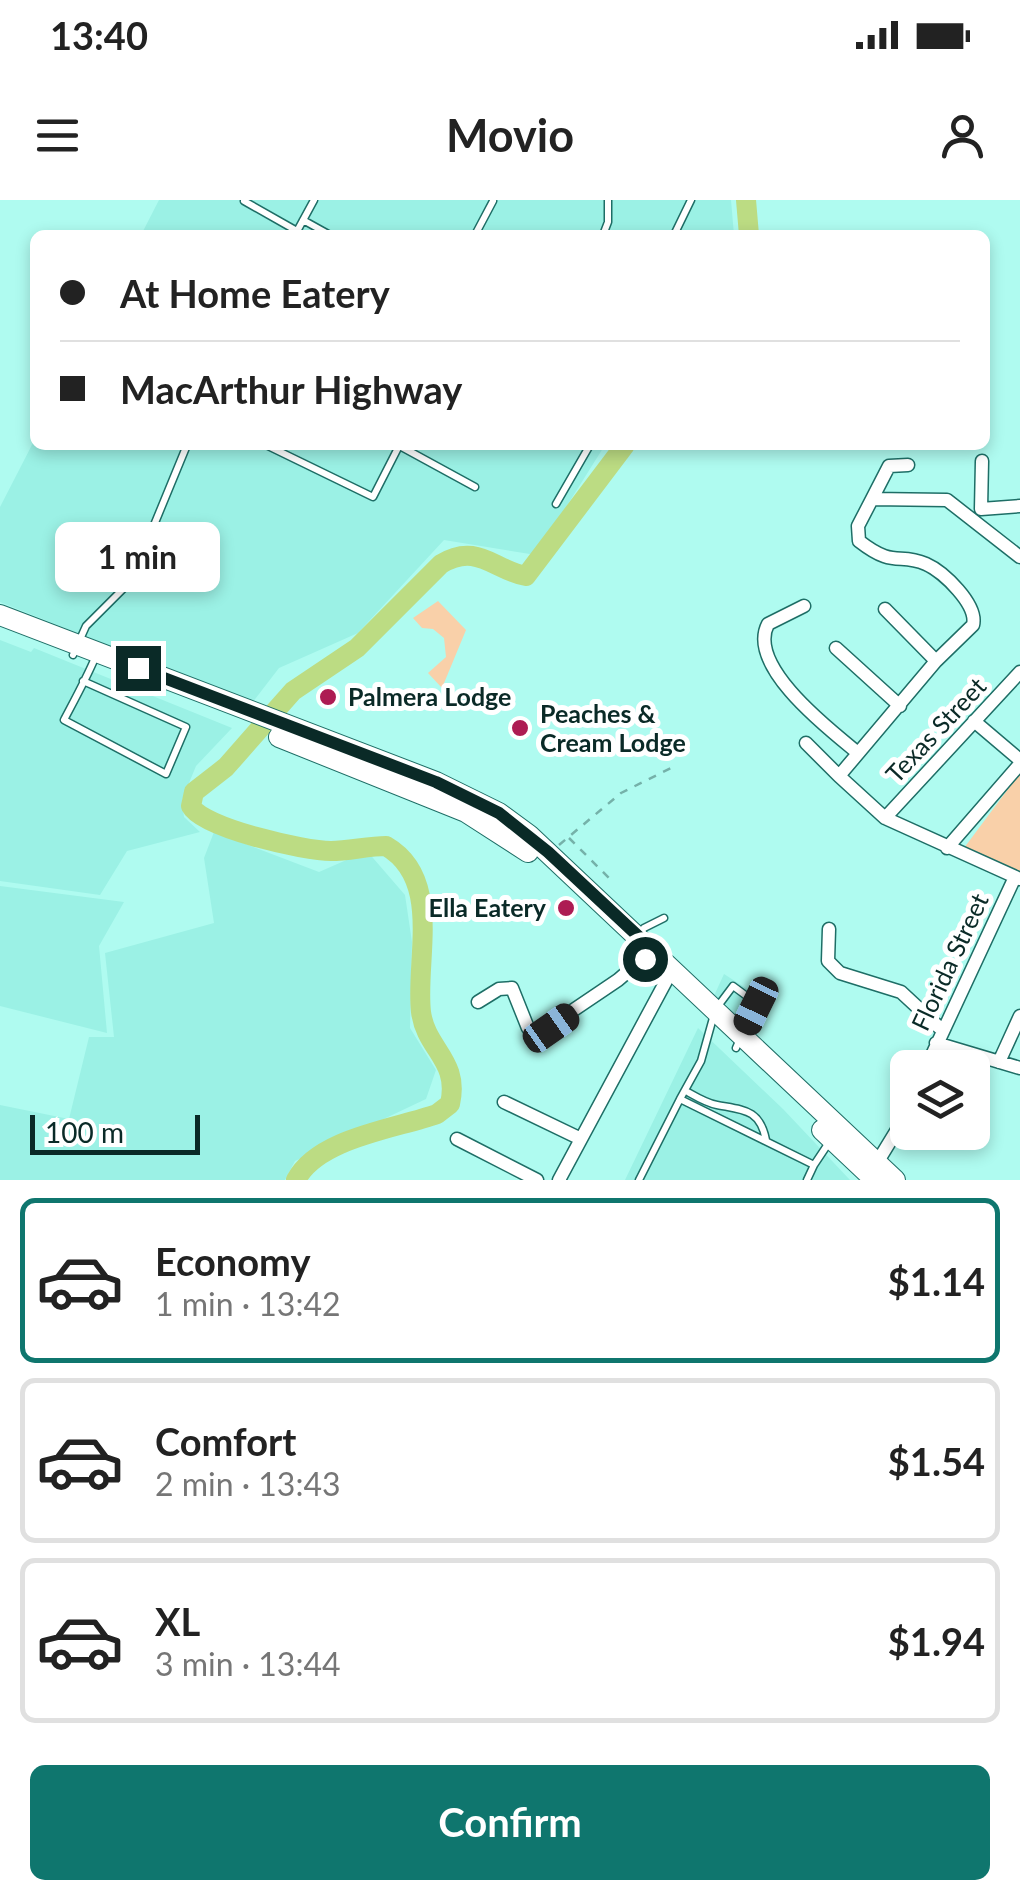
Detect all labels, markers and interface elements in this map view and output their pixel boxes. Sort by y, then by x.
text: 13:40 [50,12,148,58]
icon: menu [30,108,85,163]
text: Movio [446,108,574,162]
icon: person [935,108,990,163]
text: At Home Eatery [120,270,390,316]
text: MacArthur Highway [120,366,462,412]
callout: 1 min [56,523,220,593]
text: 1 min [98,537,177,576]
route end [116,646,161,691]
street label: Texas Street [879,671,992,788]
place label: Palmera Lodge [348,681,511,711]
marker: Palmera Lodge [317,686,339,708]
place label: Peaches & Cream Lodge [540,698,686,757]
marker: Peaches & Cream Lodge [509,717,531,739]
street label: Florida Street [904,888,994,1035]
place label: Ella Eatery [429,892,547,922]
marker: Ella Eatery [555,897,577,919]
route start [623,937,668,982]
car [729,972,783,1040]
car [518,999,584,1057]
map controls [890,1050,990,1150]
button: layers [890,1050,990,1150]
scale bar [30,1110,200,1154]
text: 100 m [45,1115,124,1149]
icon: car [35,1236,125,1326]
text: Economy [155,1238,310,1284]
text: $1.14 [888,1258,985,1304]
text: 1 min · 13:42 [155,1284,341,1323]
icon: car [35,1416,125,1506]
text: Comfort [155,1418,296,1464]
text: $1.54 [888,1438,985,1484]
text: 2 min · 13:43 [155,1464,341,1503]
icon: car [35,1596,125,1686]
text: XL [155,1598,200,1644]
text: $1.94 [888,1618,985,1664]
text: 3 min · 13:44 [155,1644,341,1683]
button: Confirm [30,1765,990,1880]

